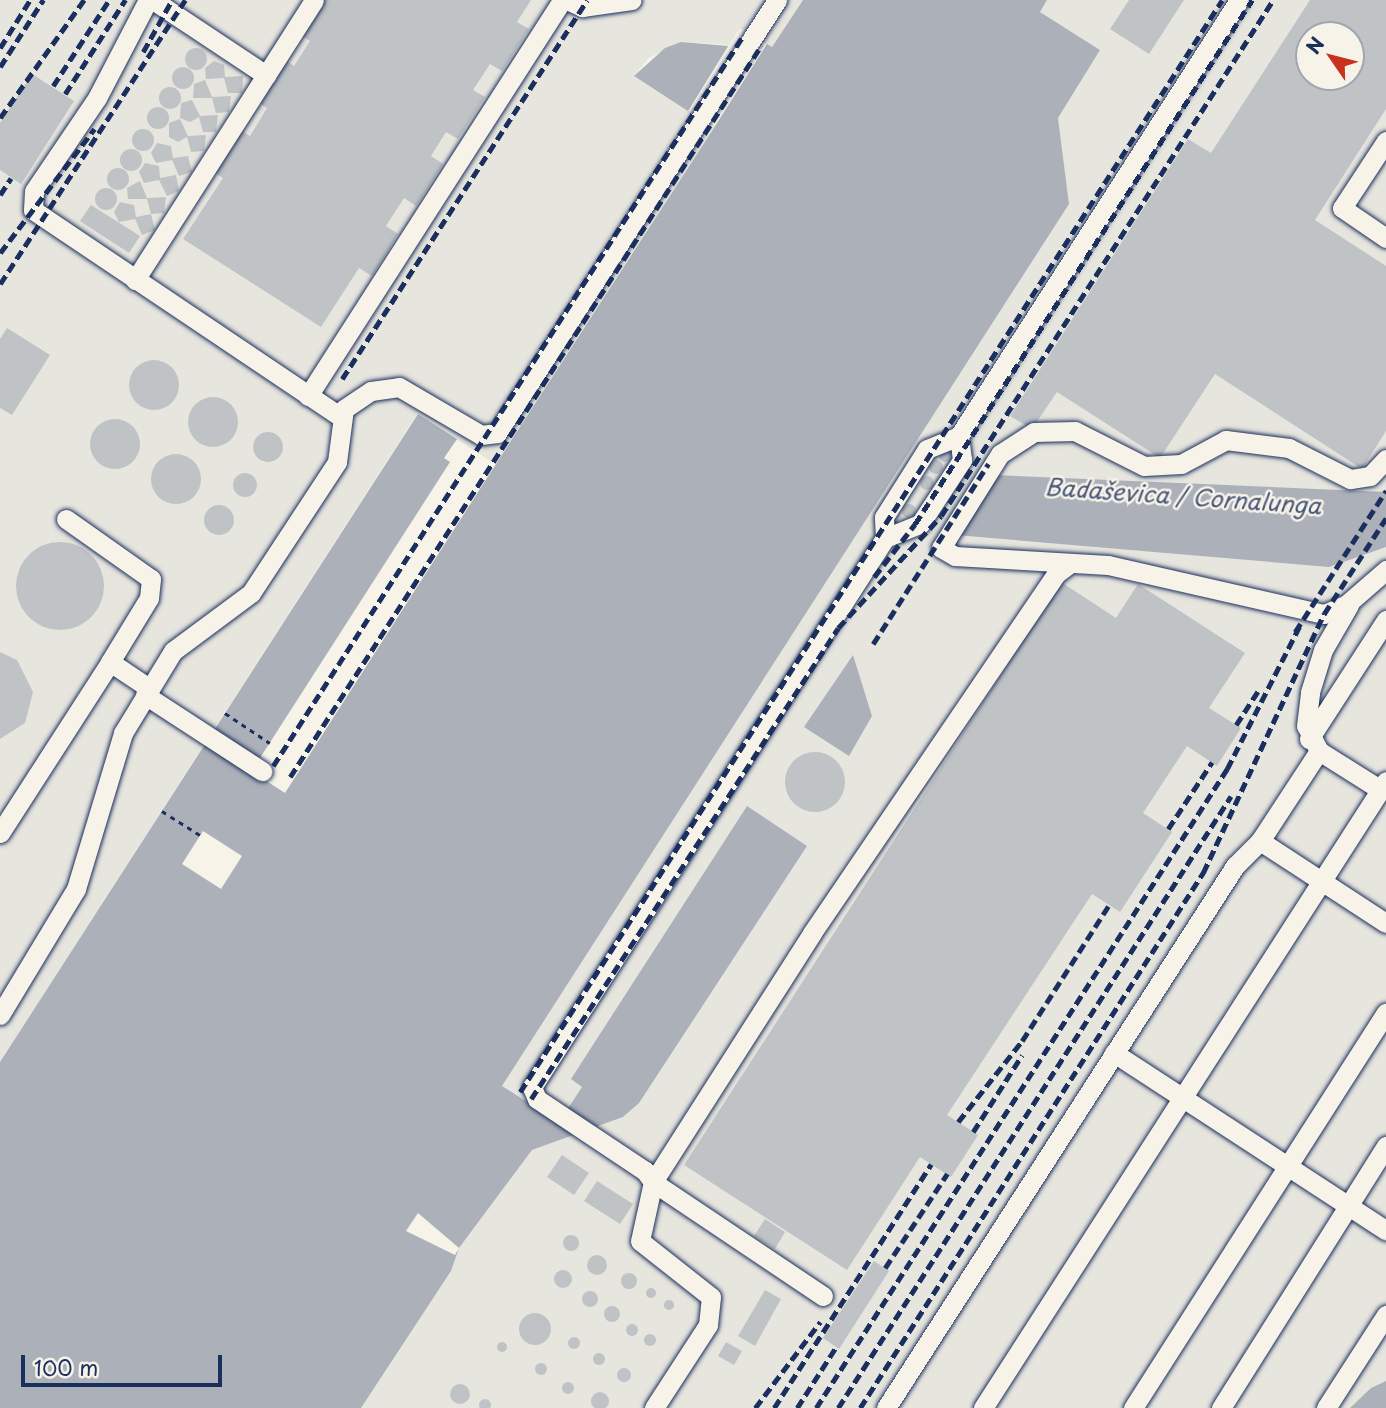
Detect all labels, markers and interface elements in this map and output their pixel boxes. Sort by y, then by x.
north arrow [1295,21,1365,91]
text: N [1299,31,1330,59]
water label: Badaševica / Cornalunga [1044,473,1322,519]
scale bar [24,1342,226,1386]
text: 100 m [34,1351,98,1383]

